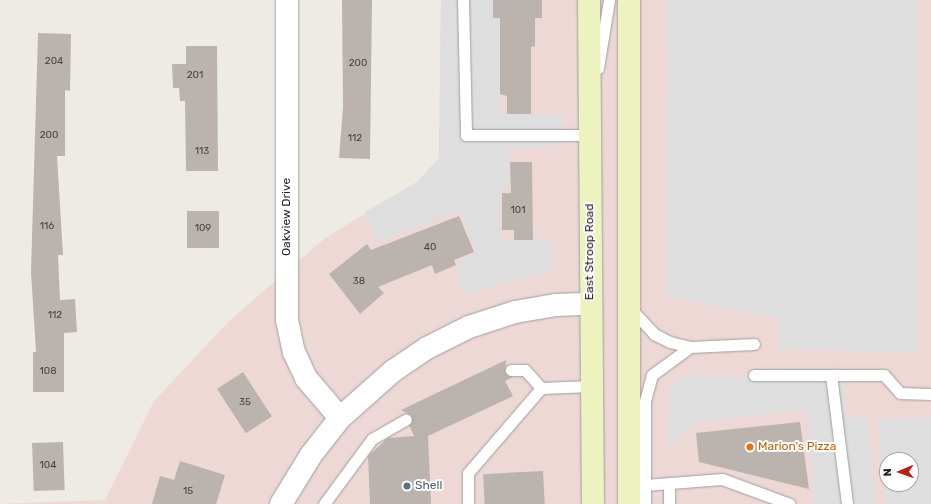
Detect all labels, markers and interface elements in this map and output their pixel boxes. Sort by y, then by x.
house number: 204 [45,56,63,68]
house number: 200 [349,58,367,70]
house number: 201 [187,70,203,82]
house number: 200 [40,130,58,142]
house number: 112 [348,133,362,145]
house number: 113 [195,146,209,158]
street label: Oakview Drive [280,178,294,256]
street label: East Stroop Road [583,204,597,300]
house number: 101 [511,205,525,217]
house number: 116 [40,221,54,233]
house number: 109 [195,223,211,235]
house number: 40 [424,242,436,254]
house number: 38 [353,276,365,288]
house number: 112 [48,310,62,322]
house number: 108 [40,366,56,378]
house number: 35 [239,397,251,409]
place label: Marion's Pizza [758,440,836,454]
marker: Marion's Pizza [745,442,755,452]
north arrow [879,452,919,492]
house number: 104 [40,460,56,472]
text: N [881,468,894,477]
place label: Shell [415,479,442,493]
marker: Shell [402,481,412,491]
house number: 15 [183,486,193,498]

